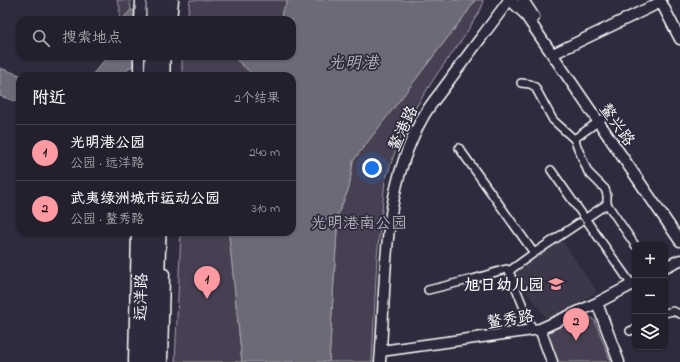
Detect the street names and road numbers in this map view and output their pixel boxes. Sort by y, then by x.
street label: 鳌兴路 [593,99,640,152]
street label: 鳌港路 [383,102,425,156]
street label: 远洋路 [130,273,154,321]
street label: 鳌秀路 [485,304,536,336]

